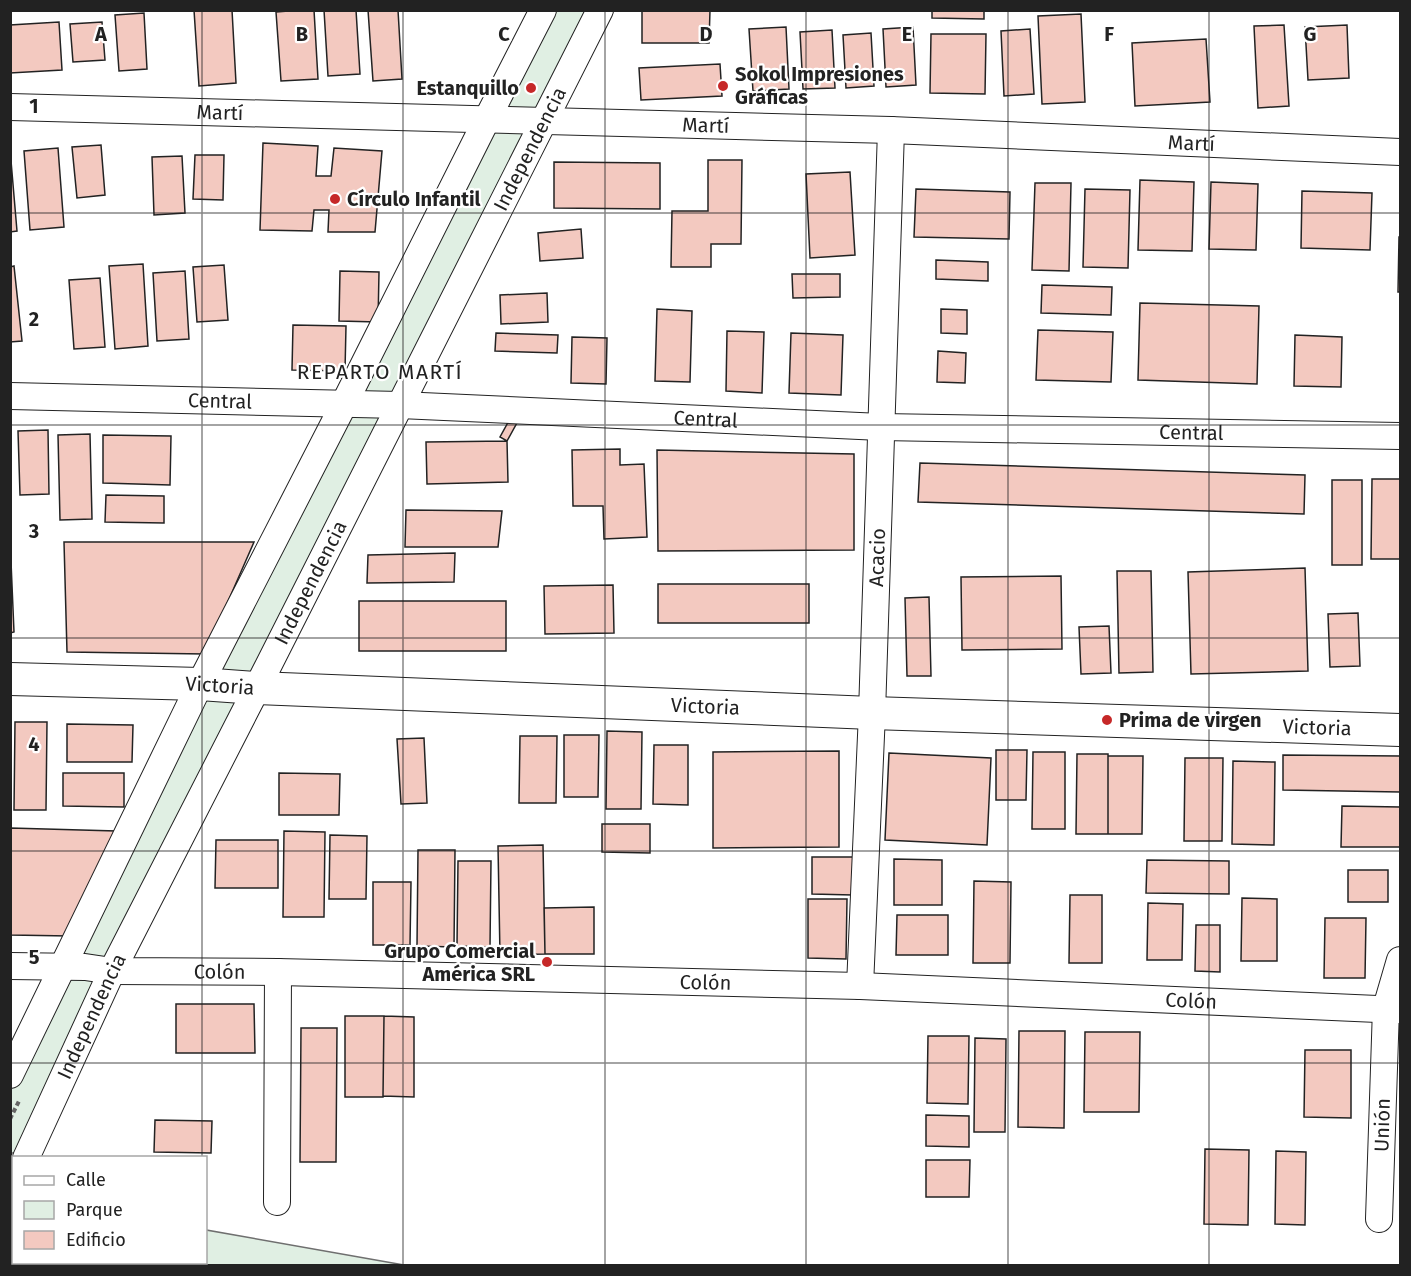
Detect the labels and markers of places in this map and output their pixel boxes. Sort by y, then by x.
place label: Sokol Impresiones Gráficas [735,62,904,109]
place label: Estanquillo [416,76,519,100]
marker: Sokol Impresiones Gráficas [716,79,730,93]
marker: Estanquillo [524,81,538,95]
place label: Círculo Infantil [347,187,481,211]
marker: Círculo Infantil [328,192,342,206]
place label: Prima de virgen [1119,708,1261,732]
marker: Prima de virgen [1100,713,1114,727]
place label: Grupo Comercial América SRL [384,939,535,986]
marker: Grupo Comercial América SRL [540,955,554,969]

